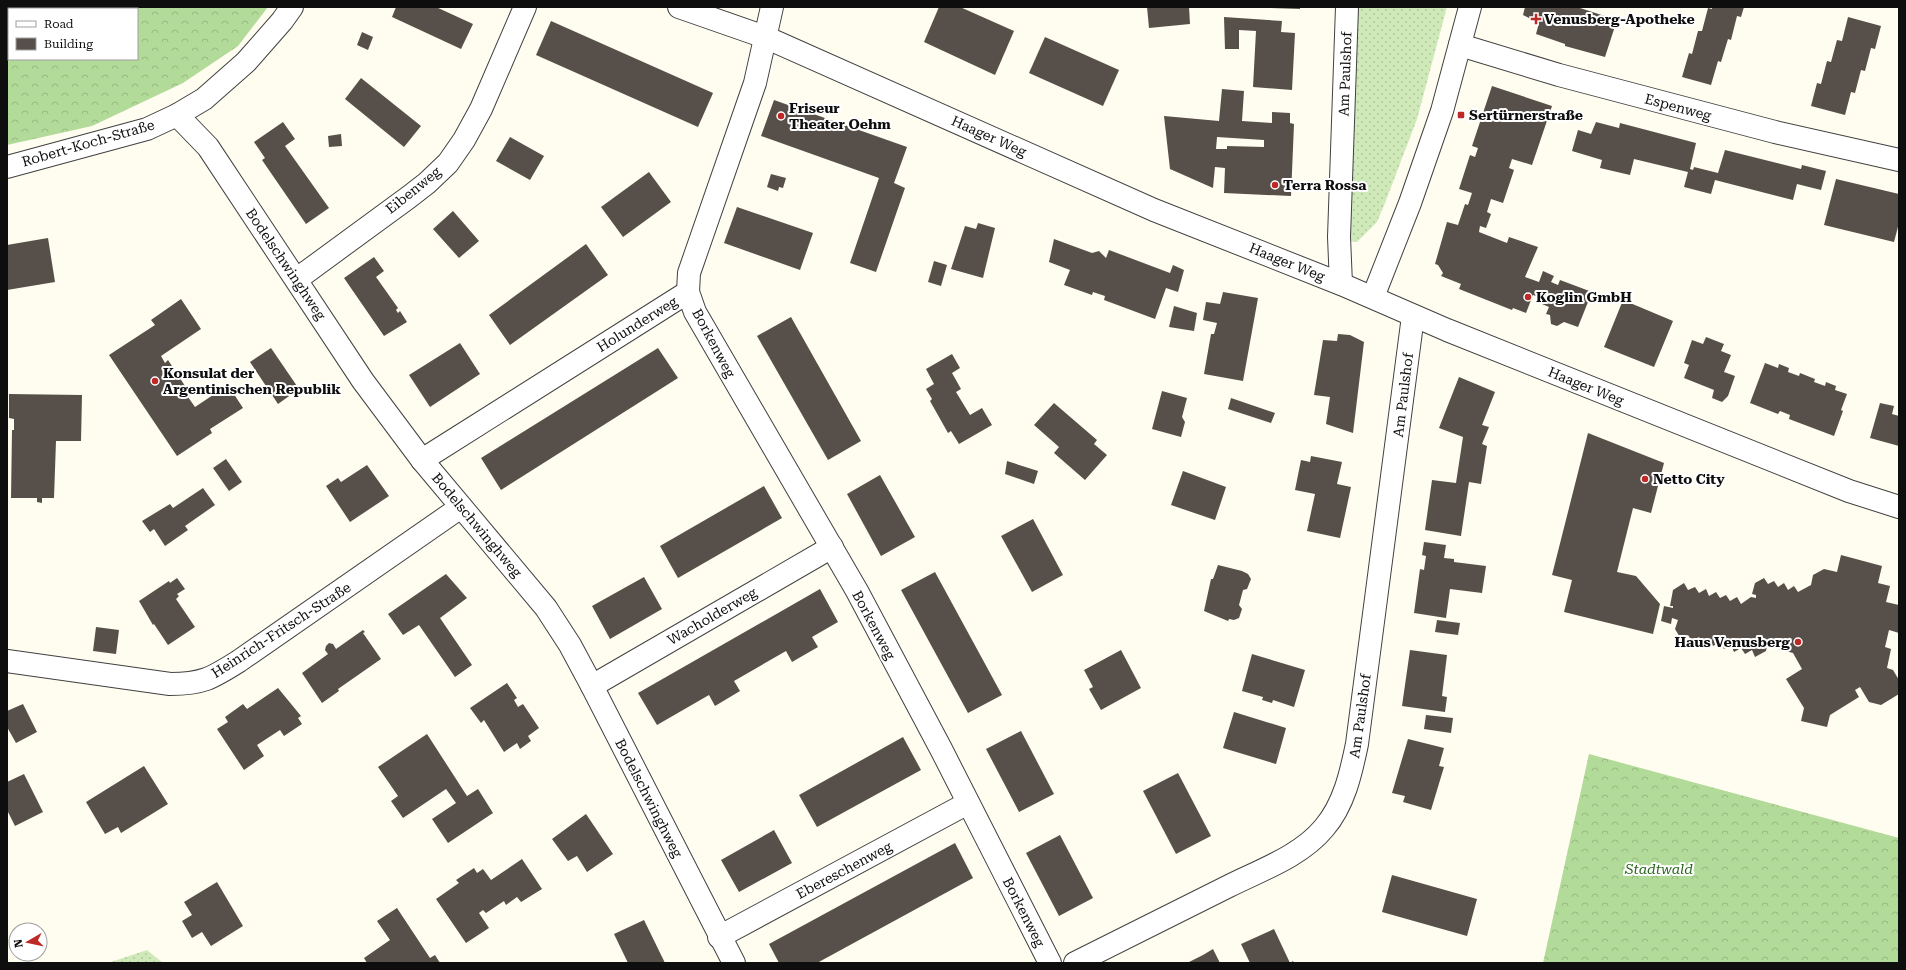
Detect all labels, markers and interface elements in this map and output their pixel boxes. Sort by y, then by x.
legend [8,8,138,60]
place label: Venusberg-Apotheke [1544,11,1695,27]
marker: Venusberg-Apotheke [1531,14,1541,24]
text: Road [44,17,74,31]
street label: Am Paulshof [1336,31,1354,117]
text: Building [44,37,93,51]
street label: Espenweg [1643,90,1713,124]
place label: Friseur Theater Oehm [789,100,891,132]
place label: Sertürnerstraße [1469,107,1583,123]
marker: Sertürnerstraße [1456,110,1466,120]
marker: Friseur Theater Oehm [776,111,786,121]
street label: Haager Weg [949,112,1029,160]
street label: Robert-Koch-Straße [20,116,156,170]
street label: Eibenweg [382,163,444,217]
place label: Terra Rossa [1283,177,1367,193]
marker: Terra Rossa [1270,180,1280,190]
street label: Bodelschwinghweg [243,205,329,323]
street label: Haager Weg [1247,240,1327,284]
place label: Koglin GmbH [1536,289,1632,305]
marker: Koglin GmbH [1523,292,1533,302]
street label: Holunderweg [594,293,680,355]
street label: Borkenweg [689,306,739,380]
street label: Am Paulshof [1390,351,1416,438]
street label: Haager Weg [1546,364,1626,408]
place label: Konsulat der Argentinischen Republik [163,365,341,397]
marker: Konsulat der Argentinischen Republik [150,376,160,386]
street label: Bodelschwinghweg [429,470,525,580]
place label: Netto City [1653,471,1725,487]
marker: Netto City [1640,474,1650,484]
street label: Heinrich-Fritsch-Straße [208,579,354,681]
street label: Wacholderweg [665,584,760,648]
street label: Borkenweg [849,588,899,662]
place label: Haus Venusberg [1674,634,1790,650]
marker: Haus Venusberg [1793,637,1803,647]
street label: Am Paulshof [1346,672,1374,759]
street label: Bodelschwinghweg [612,736,686,860]
street label: Ebereschenweg [793,838,895,902]
park label: Stadtwald [1624,861,1693,877]
street label: Borkenweg [1000,875,1048,949]
north arrow [8,922,48,962]
text: N [11,938,26,949]

